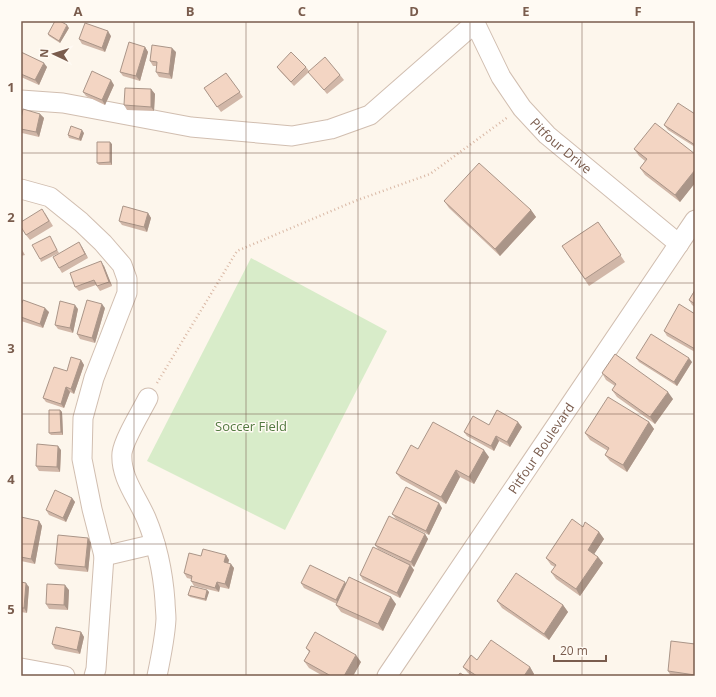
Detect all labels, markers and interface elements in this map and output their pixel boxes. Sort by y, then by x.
text: A [74,2,83,20]
text: B [186,2,195,20]
text: C [298,2,306,20]
text: D [409,2,419,20]
text: E [522,2,530,20]
text: F [634,2,642,20]
north arrow [34,34,74,74]
text: N [36,48,51,58]
text: 1 [7,78,15,96]
street label: Pitfour Drive [526,114,596,178]
text: 2 [7,208,15,226]
text: 3 [7,339,15,357]
street label: Pitfour Boulevard [504,399,578,497]
park label: Soccer Field [215,417,287,435]
text: 4 [7,470,15,488]
text: 5 [7,600,15,618]
scale bar [554,637,606,663]
text: 20 m [560,642,588,659]

